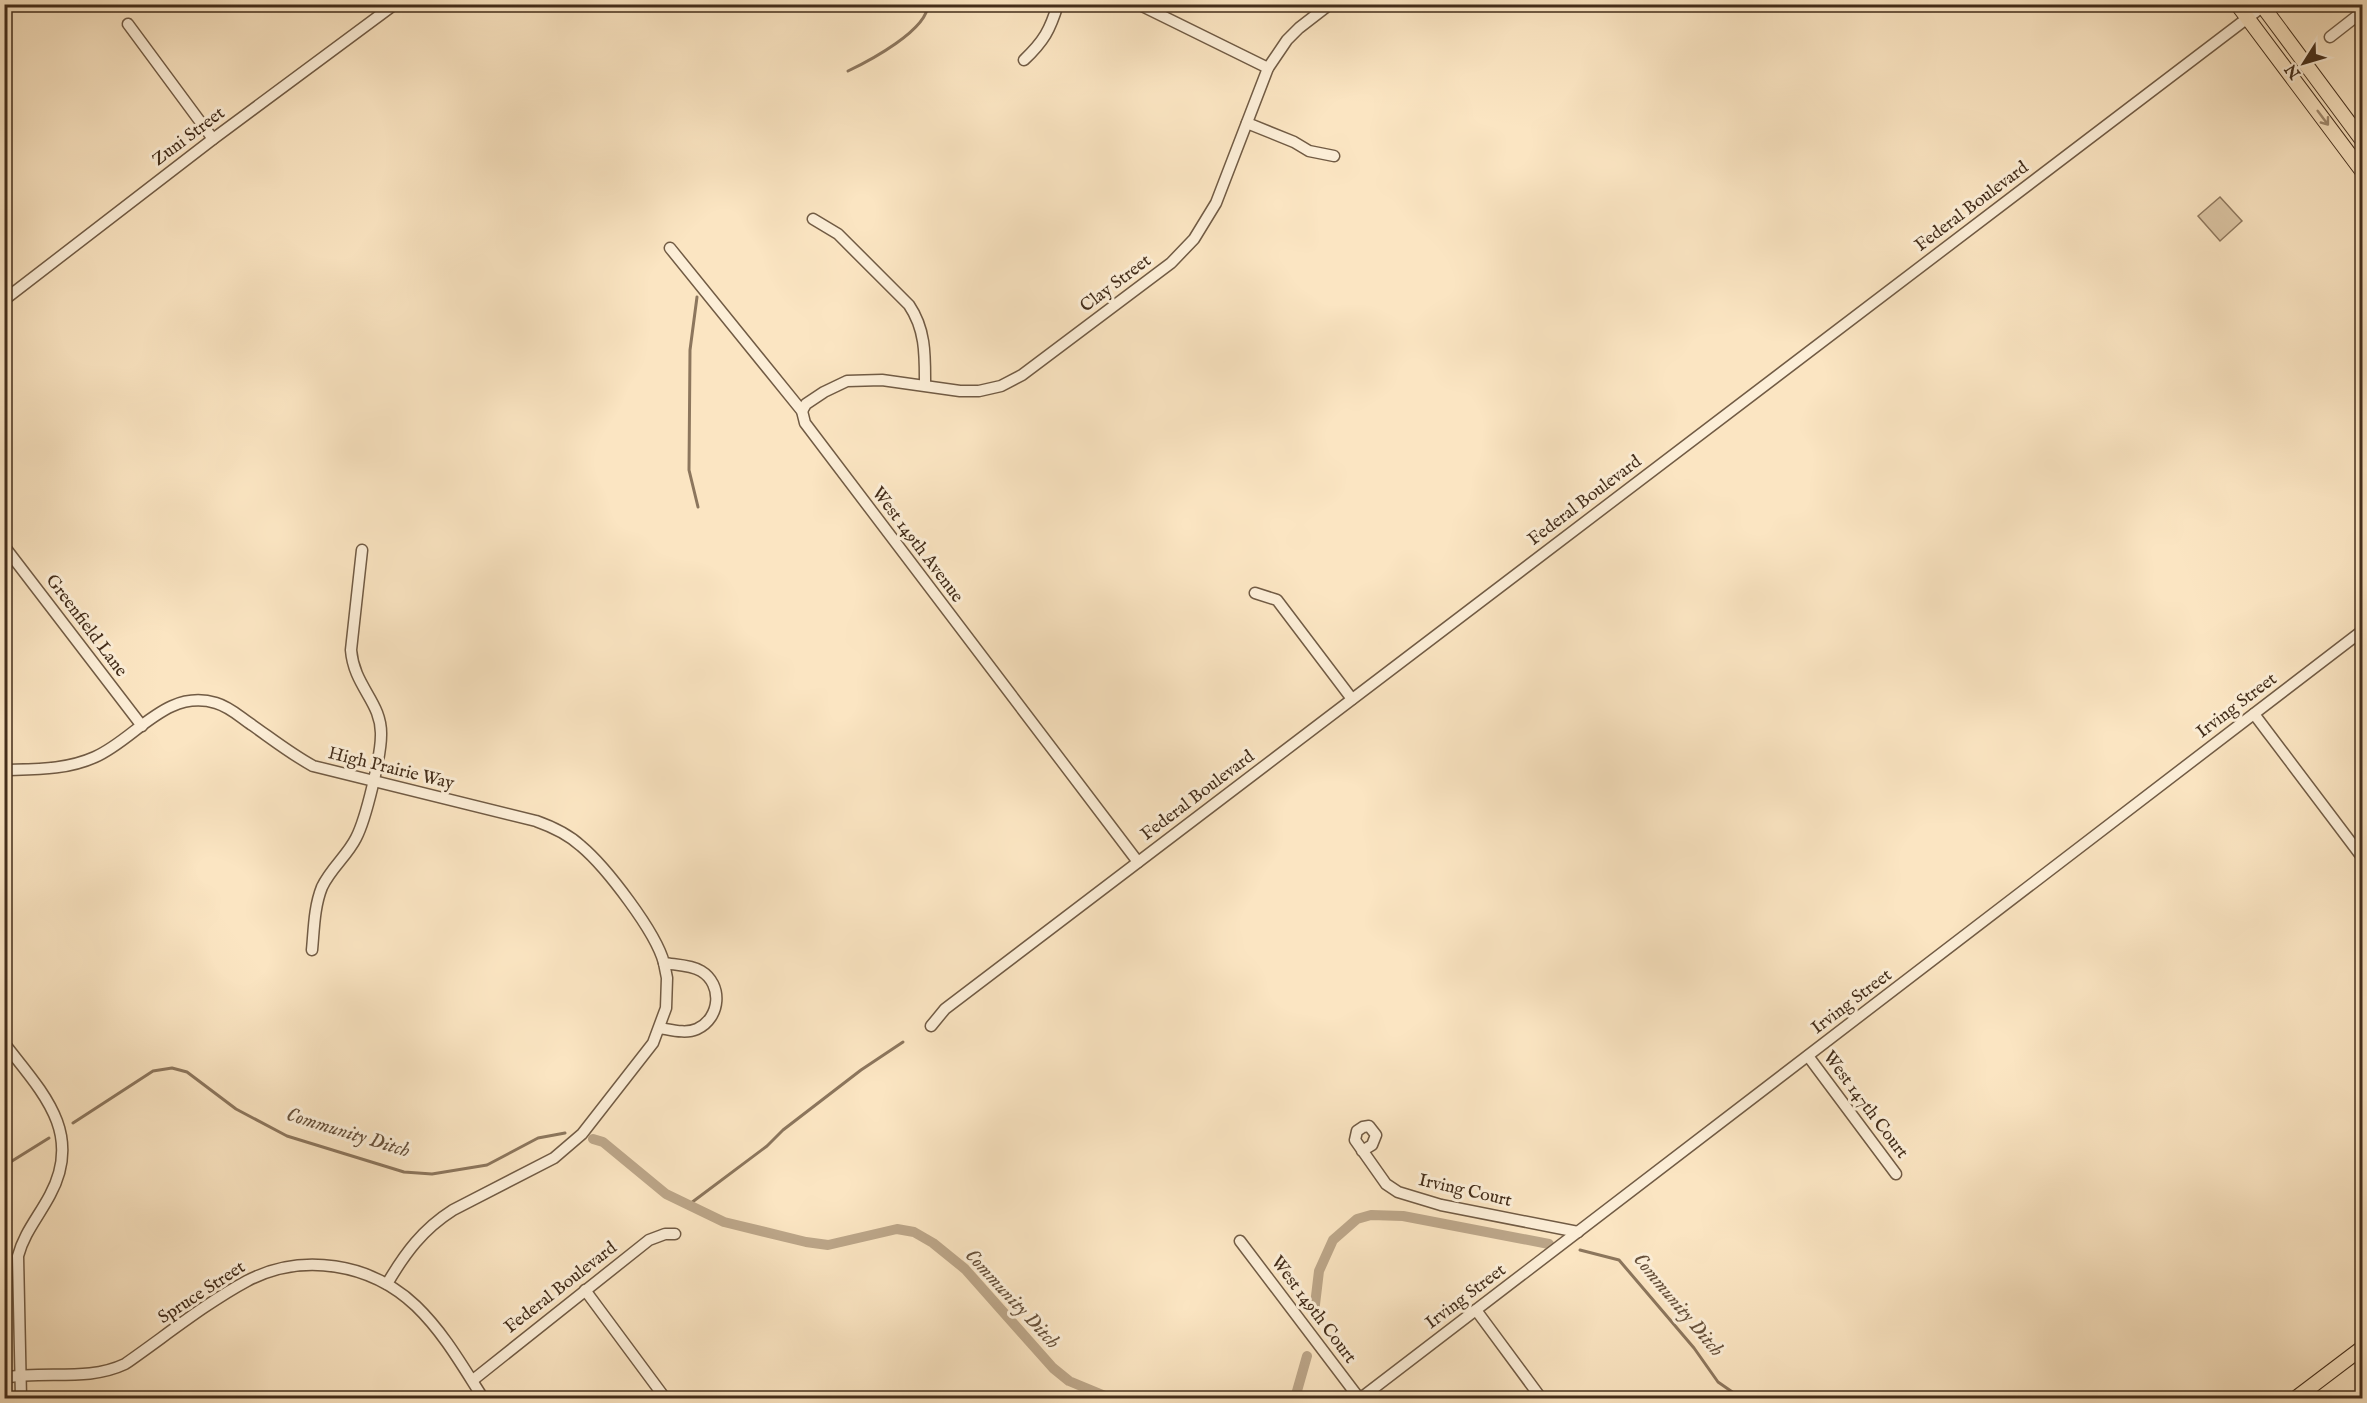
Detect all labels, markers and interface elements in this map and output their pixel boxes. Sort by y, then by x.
north arrow [2274,33,2334,93]
text: N [2281,59,2306,83]
street label: Zuni Street [148,102,230,172]
one-way arrow [2317,110,2329,126]
street label: Federal Boulevard [1911,156,2034,257]
street label: Clay Street [1076,250,1156,318]
street label: Federal Boulevard [1524,450,1647,551]
street label: West 149th Avenue [866,483,968,607]
street label: Greenfield Lane [40,570,132,682]
street label: Irving Street [2192,668,2282,744]
street label: High Prairie Way [326,742,457,796]
street label: Federal Boulevard [1137,745,1260,846]
street label: Irving Street [1807,964,1897,1040]
street label: West 147th Court [1817,1047,1913,1163]
water label: Community Ditch [283,1102,413,1164]
street label: Irving Court [1416,1169,1514,1213]
street label: Federal Boulevard [500,1237,622,1339]
water label: Community Ditch [959,1244,1065,1355]
water label: Community Ditch [1627,1248,1729,1362]
street label: West 149th Court [1265,1252,1361,1368]
street label: Spruce Street [154,1256,250,1330]
street label: Irving Street [1421,1259,1511,1335]

